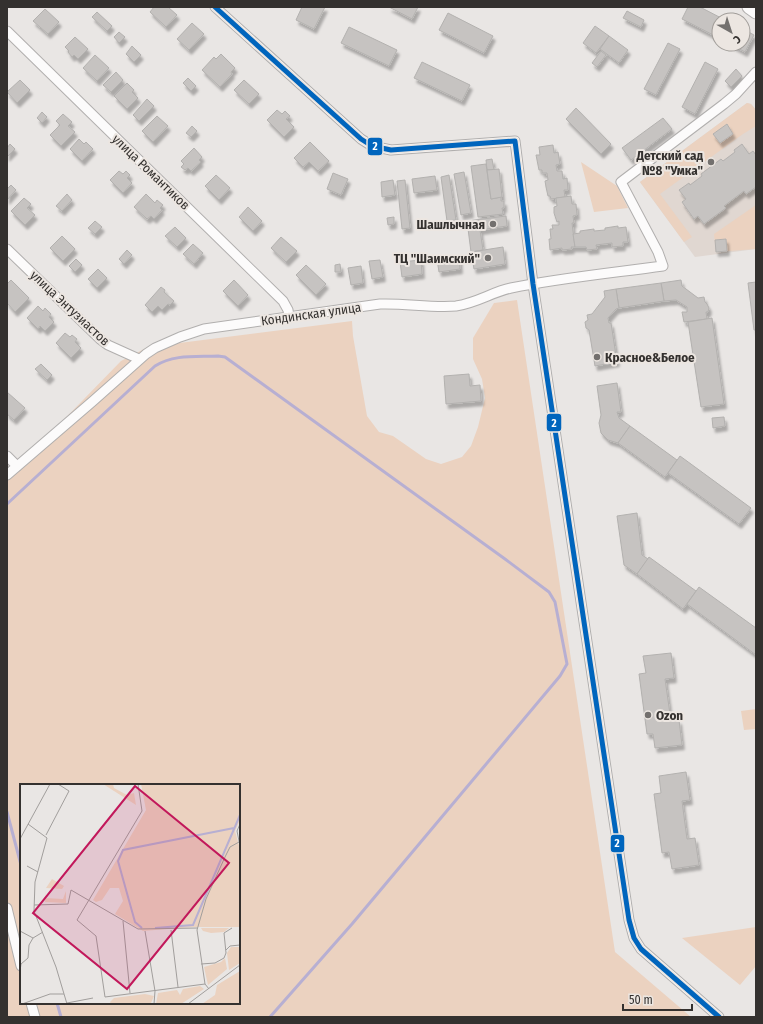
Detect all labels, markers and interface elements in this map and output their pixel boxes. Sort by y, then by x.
north arrow [711,12,751,52]
text: С [730,33,743,46]
street label: улица Романтиков [109,131,193,213]
line badge: 2 [367,137,383,156]
text: 2 [371,140,378,153]
place label: Детский сад №8 "Умка" [636,148,703,178]
marker: Детский сад №8 "Умка" [706,157,716,167]
place label: Шашлычная [417,217,485,232]
marker: Шашлычная [488,219,498,229]
place label: ТЦ "Шаимский" [394,251,480,266]
marker: ТЦ "Шаимский" [483,253,493,263]
street label: улица Энтузиастов [27,267,113,349]
street label: Кондинская улица [260,300,362,328]
place label: Красное&Белое [605,350,695,365]
marker: Красное&Белое [592,352,602,362]
line badge: 2 [546,413,562,432]
text: 2 [550,417,557,430]
place label: Ozon [656,708,683,723]
marker: Ozon [643,710,653,720]
inset map [20,784,240,1004]
line badge: 2 [610,834,625,853]
text: 2 [613,837,620,850]
scale bar [623,986,692,1012]
text: 50 m [629,993,653,1007]

